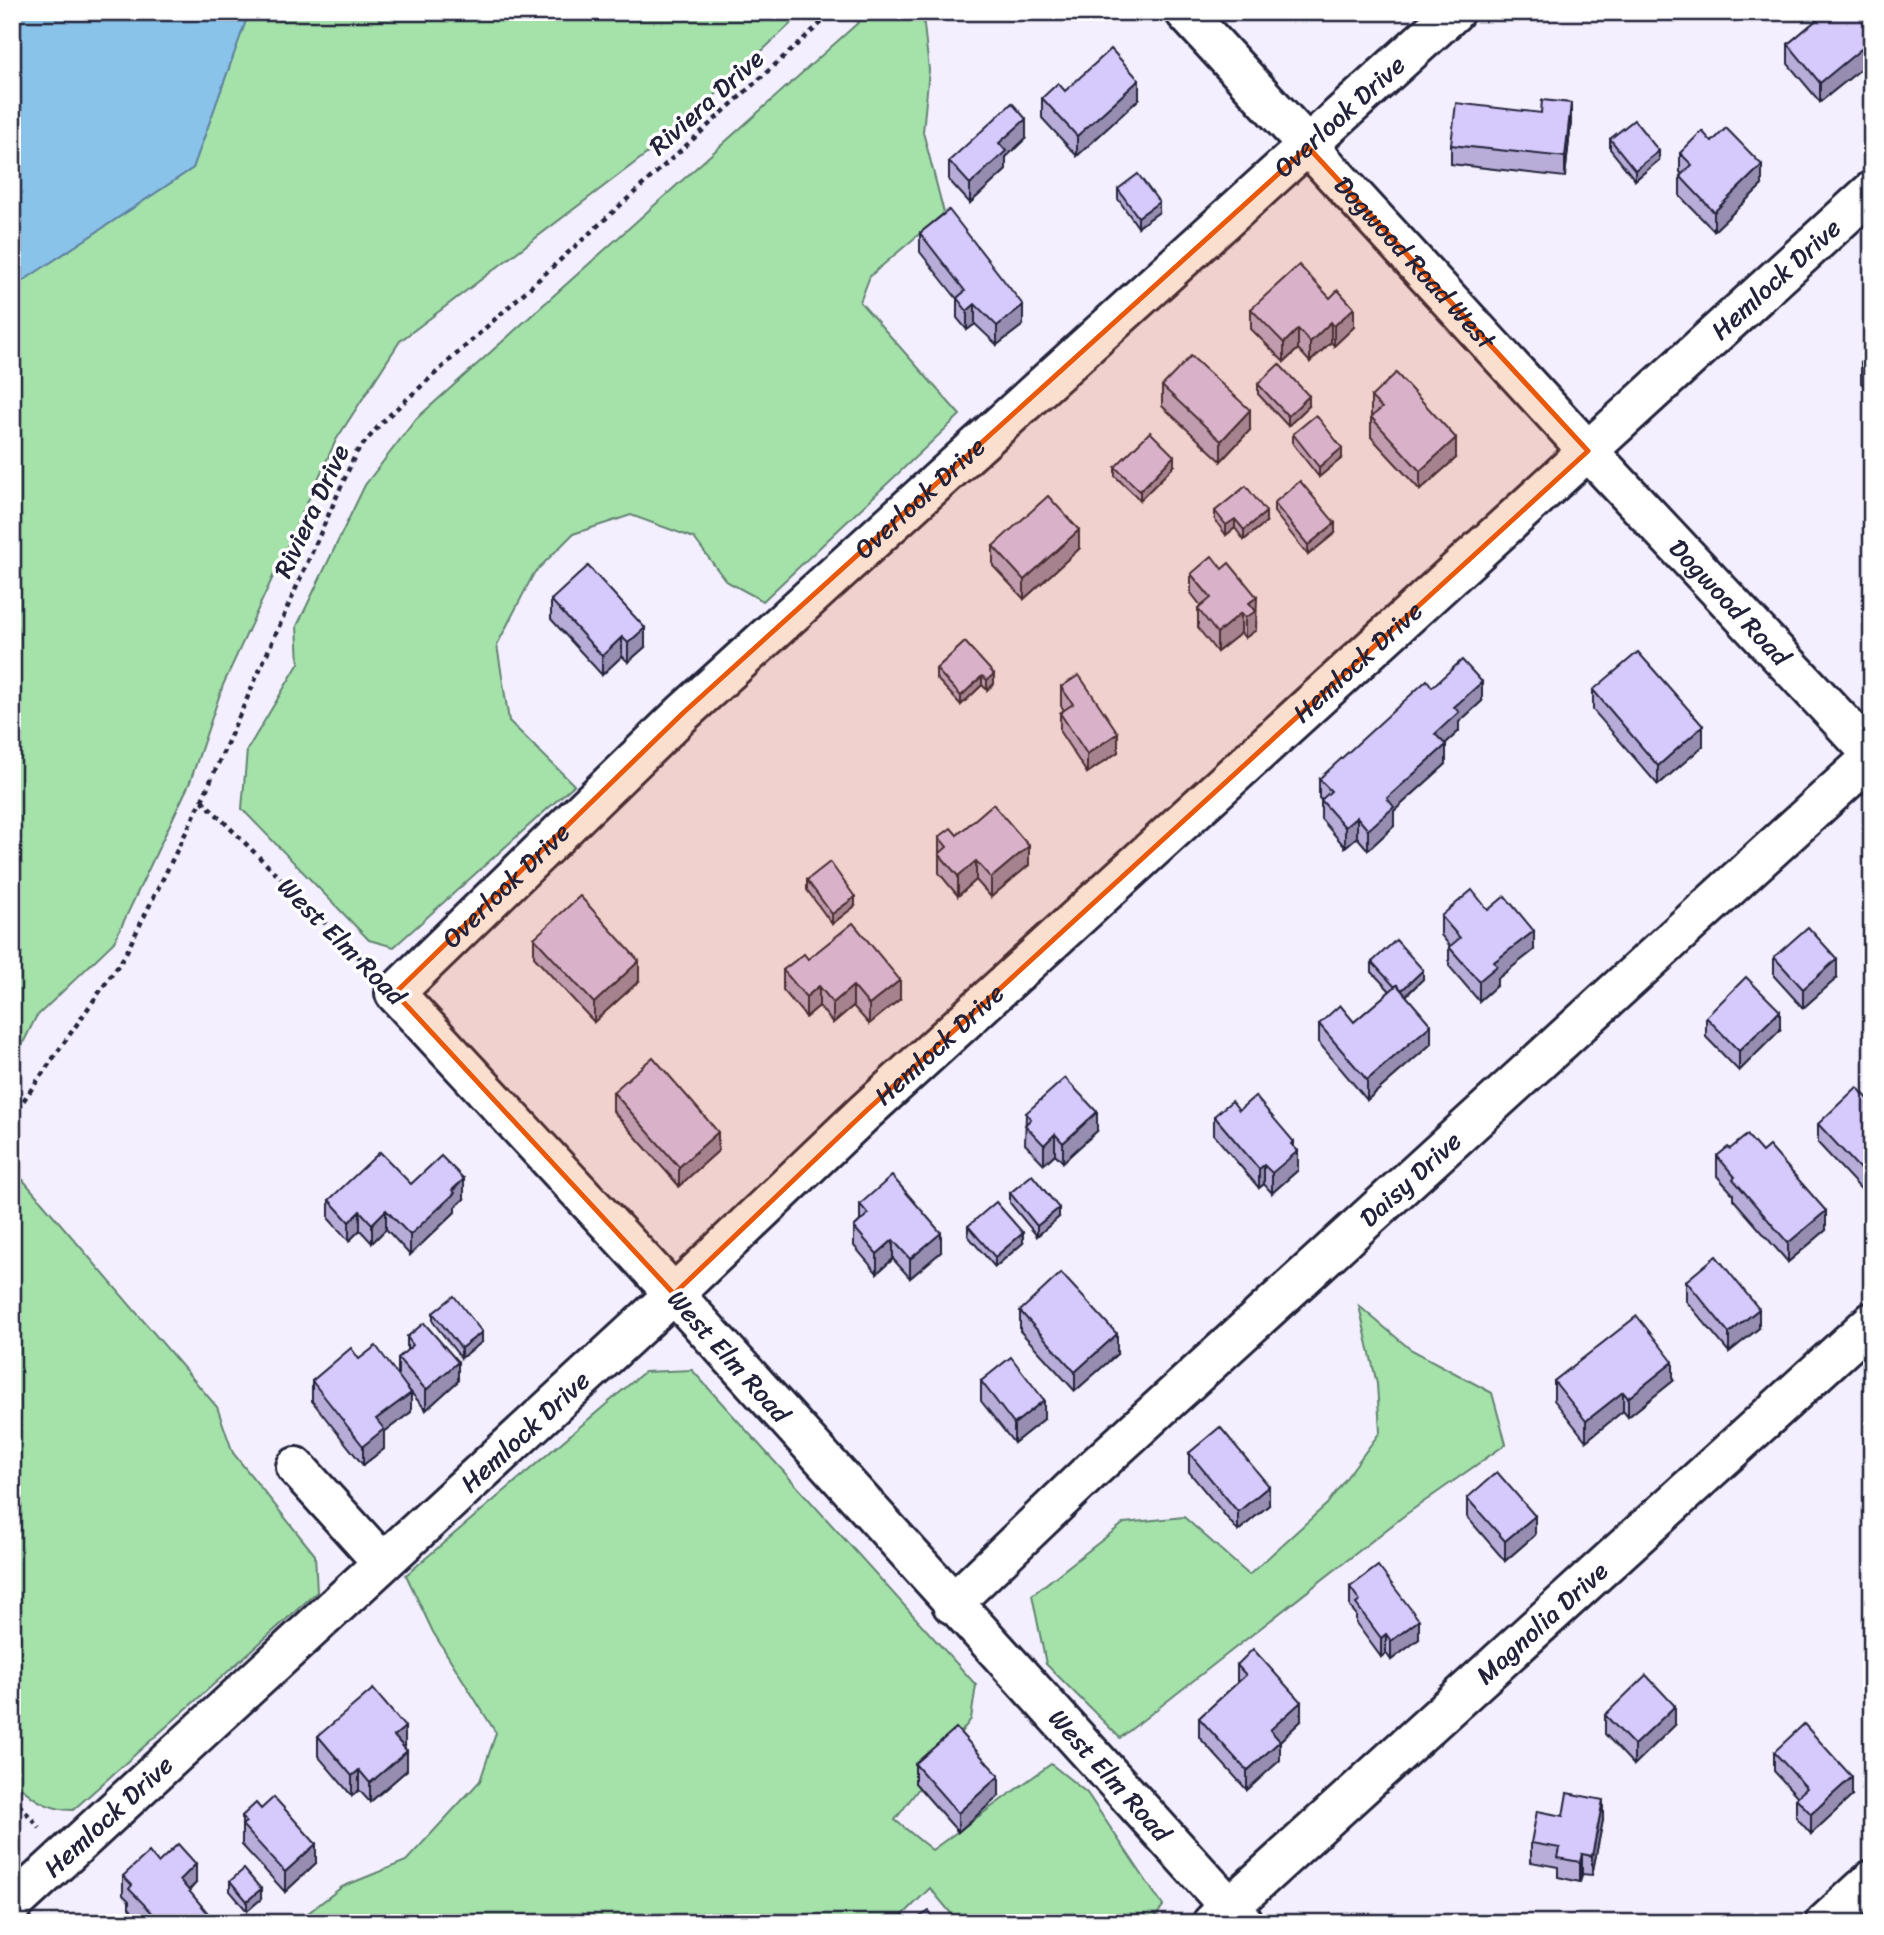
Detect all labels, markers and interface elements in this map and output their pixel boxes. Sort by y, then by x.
street label: Riviera Drive [637,37,775,167]
street label: Overlook Drive [1262,43,1416,189]
street label: Dogwood Road West [1322,164,1509,362]
street label: Hemlock Drive [1699,206,1852,352]
street label: Overlook Drive [843,425,997,571]
street label: Riviera Drive [260,436,362,586]
street label: Dogwood Road [1657,527,1803,679]
street label: Hemlock Drive [1281,589,1434,734]
street label: Overlook Drive [430,811,581,959]
street label: West Elm Road [266,865,419,1018]
street label: Hemlock Drive [863,972,1015,1117]
street label: Daisy Drive [1348,1119,1473,1239]
street label: West Elm Road [656,1278,804,1435]
street label: Hemlock Drive [449,1359,601,1504]
street label: Magnolia Drive [1464,1549,1619,1696]
street label: West Elm Road [1037,1697,1185,1854]
street label: Hemlock Drive [32,1743,184,1889]

